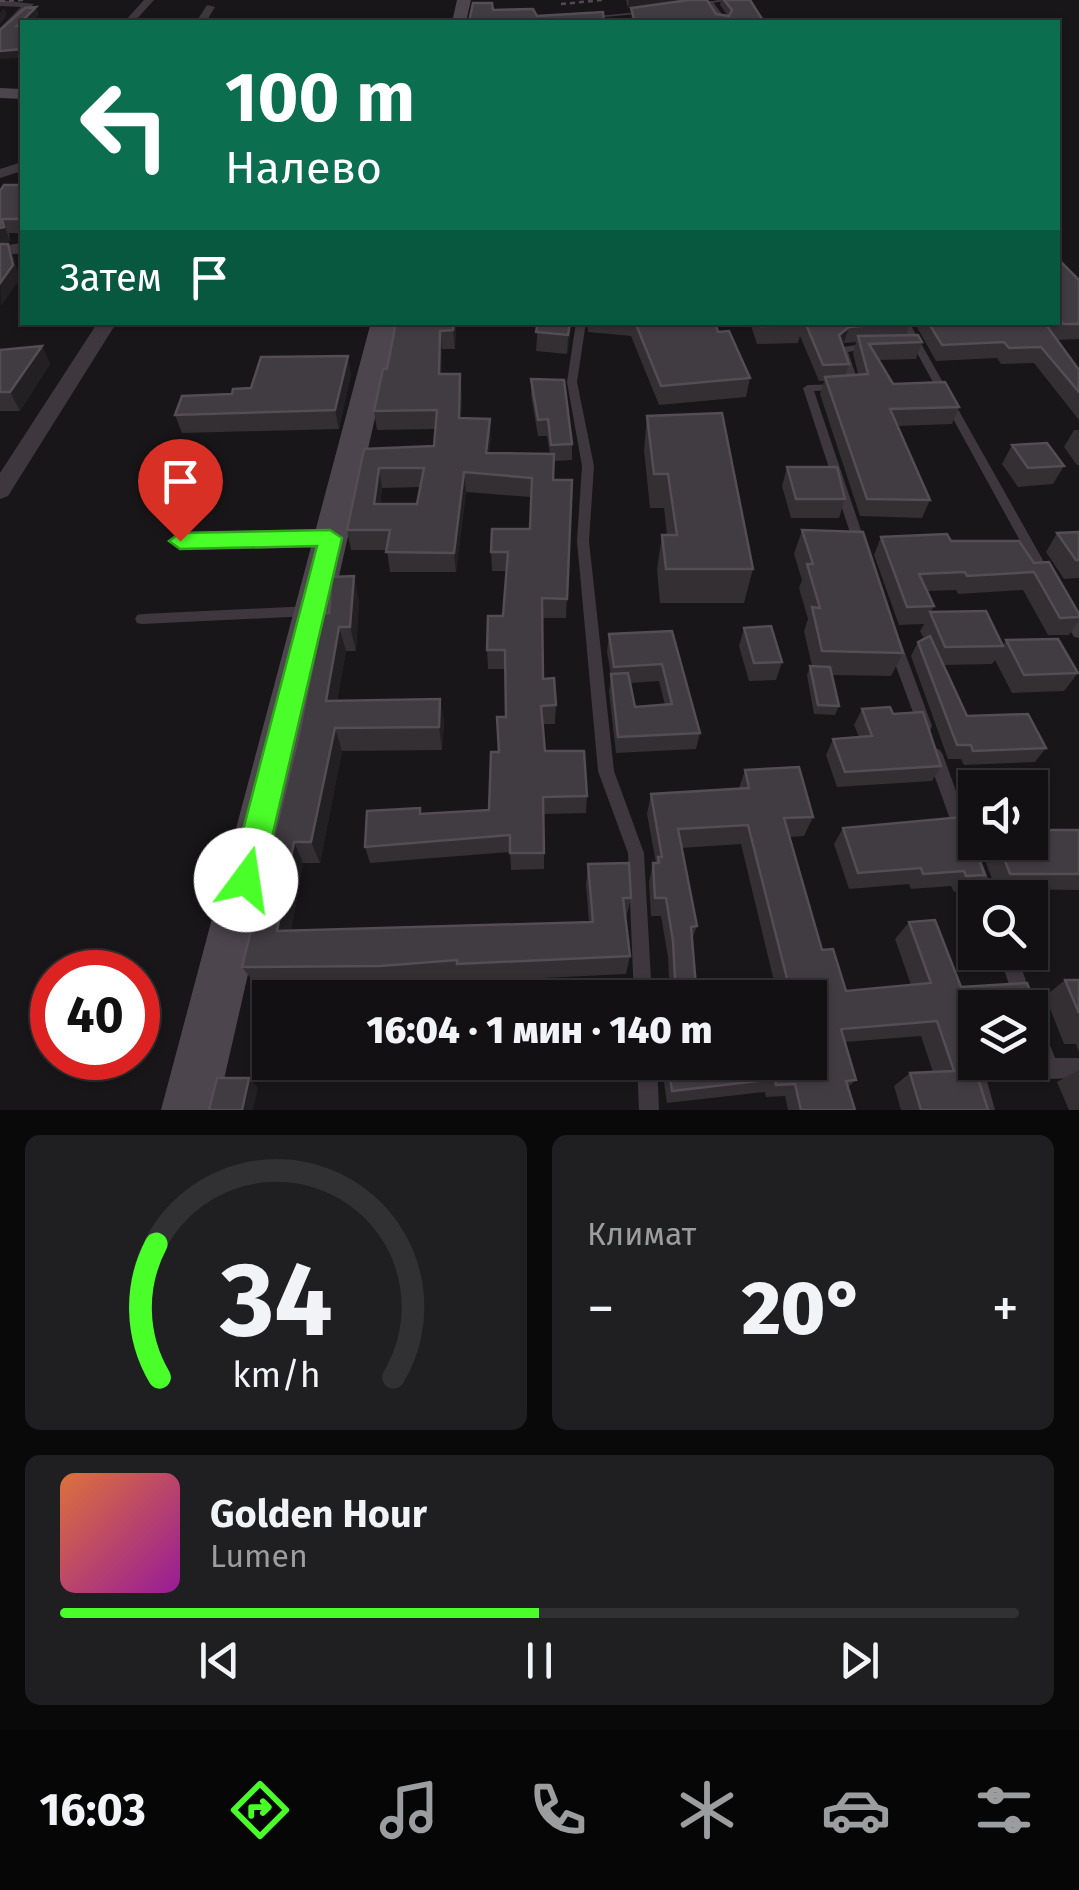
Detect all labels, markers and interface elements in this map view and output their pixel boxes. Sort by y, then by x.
text: 100 m [225,56,415,140]
icon: left [60,60,190,190]
text: Налево [225,141,382,195]
icon: arrive [182,250,237,305]
text: Затем [60,255,162,301]
pin [138,439,223,542]
icon: arrive [153,454,208,509]
map controls [958,770,1048,1080]
button: sound [958,770,1048,860]
position arrow [194,828,298,932]
button: search [958,880,1048,970]
speed limit sign: 40 [30,950,160,1080]
button: layers [958,990,1048,1080]
text: 16:04 · 1 мин · 140 m [367,1007,712,1053]
text: Климат [587,1215,696,1253]
text: 34 [219,1238,332,1363]
text: 20° [742,1264,864,1354]
text: − [587,1276,615,1342]
text: + [992,1276,1019,1342]
text: km/h [232,1354,320,1396]
text: Golden Hour [210,1491,427,1537]
text: Lumen [210,1537,308,1575]
icon: previous [192,1633,247,1688]
icon: pause [512,1633,567,1688]
icon: next [832,1633,887,1688]
icon: directions [225,1775,295,1845]
icon: music [374,1775,444,1845]
icon: phone [523,1775,593,1845]
icon: climate [672,1775,742,1845]
icon: car [821,1775,891,1845]
icon: filters [969,1775,1039,1845]
text: 16:03 [39,1783,146,1837]

